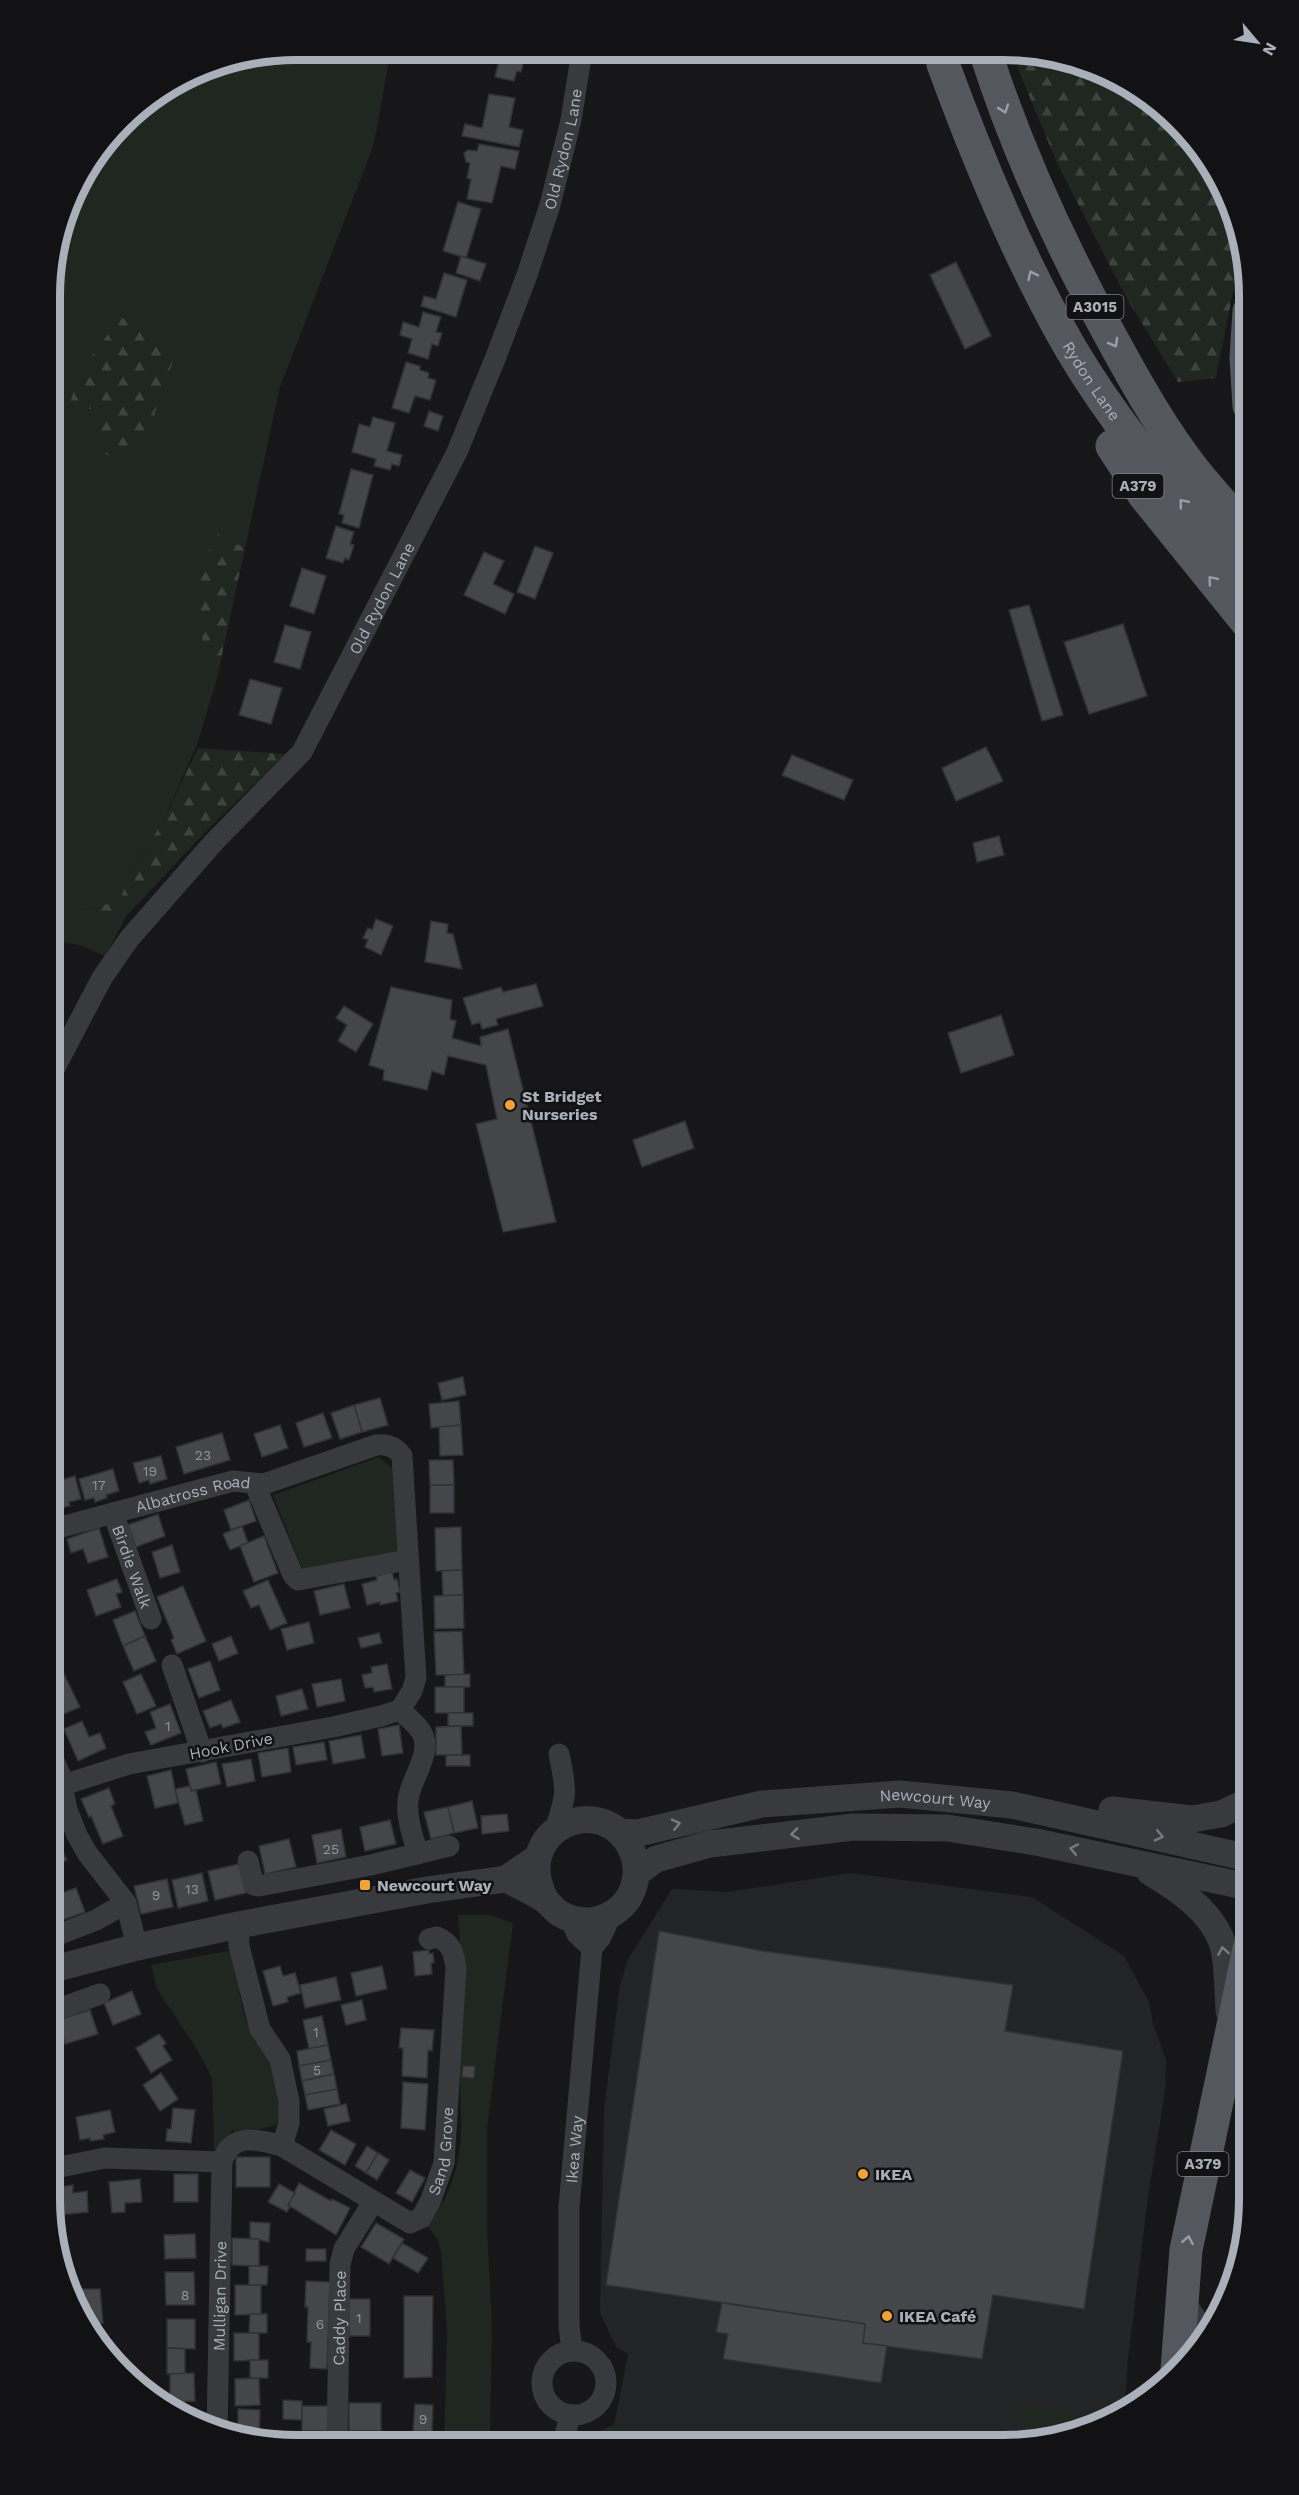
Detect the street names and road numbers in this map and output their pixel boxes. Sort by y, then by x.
street label: Old Rydon Lane [540,87,585,212]
road number: A3015 [1066,295,1124,319]
street label: Rydon Lane [1059,338,1125,424]
road number: A379 [1112,474,1164,498]
street label: Old Rydon Lane [345,539,418,657]
street label: Albatross Road [133,1471,252,1516]
street label: Birdie Walk [109,1522,156,1611]
street label: Hook Drive [188,1729,274,1763]
street label: Newcourt Way [879,1785,992,1812]
street label: Sand Grove [424,2106,457,2198]
street label: Ikea Way [562,2114,587,2184]
road number: A379 [1178,2152,1228,2176]
street label: Mulligan Drive [209,2241,230,2351]
street label: Caddy Place [329,2270,349,2366]

